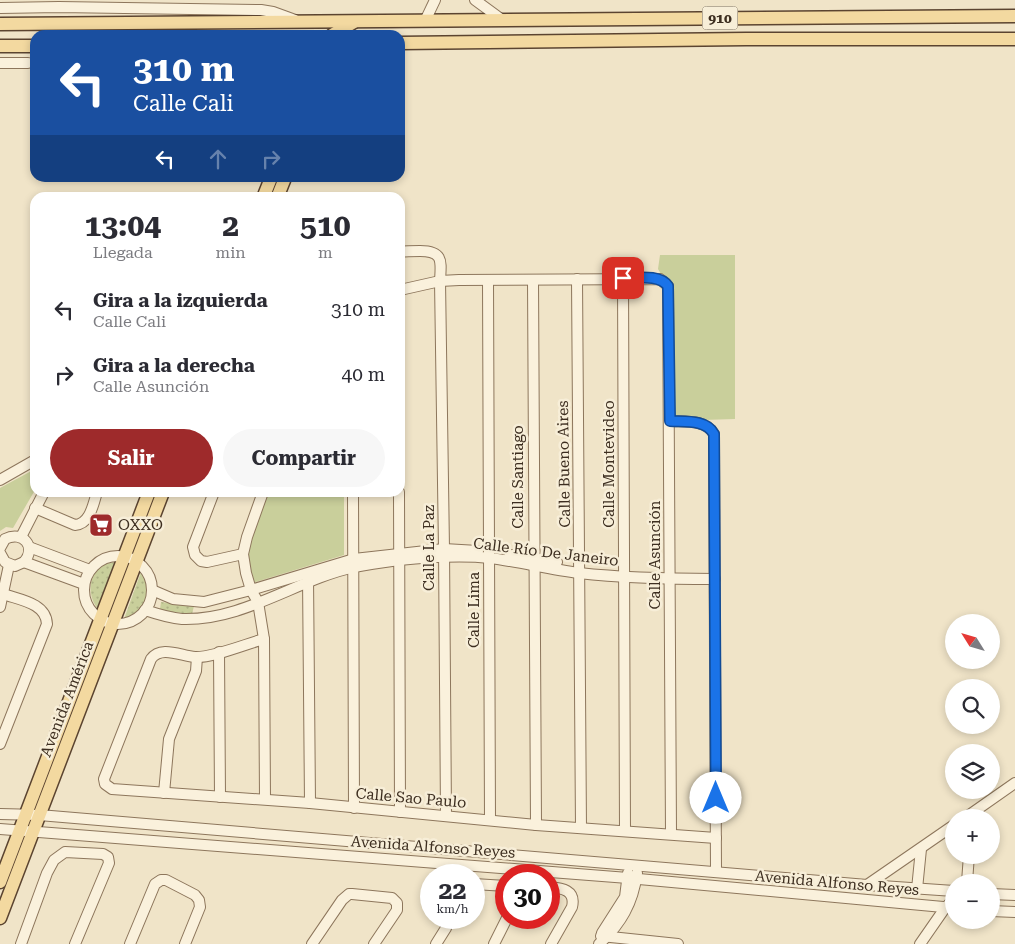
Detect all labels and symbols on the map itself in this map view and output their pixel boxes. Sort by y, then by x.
road number: 910 [702,7,738,30]
pin [602,257,644,299]
street label: Calle Bueno Aires [554,400,574,528]
street label: Calle Montevideo [600,400,618,528]
street label: Calle Santiago [509,425,527,529]
street label: Calle Asunción [646,500,664,609]
street label: Calle La Paz [420,505,438,591]
supermarket icon: OXXO [88,512,114,538]
place label: OXXO [118,516,163,534]
street label: Calle Río De Janeiro [472,534,620,570]
street label: Calle Lima [465,572,483,648]
north arrow [945,614,1000,669]
street label: Avenida América [37,639,97,759]
position arrow [689,771,741,823]
street label: Calle Sao Paulo [355,784,467,812]
street label: Avenida Alfonso Reyes [350,832,516,862]
speed limit sign: 30 [495,864,560,929]
street label: Avenida Alfonso Reyes [754,867,920,899]

